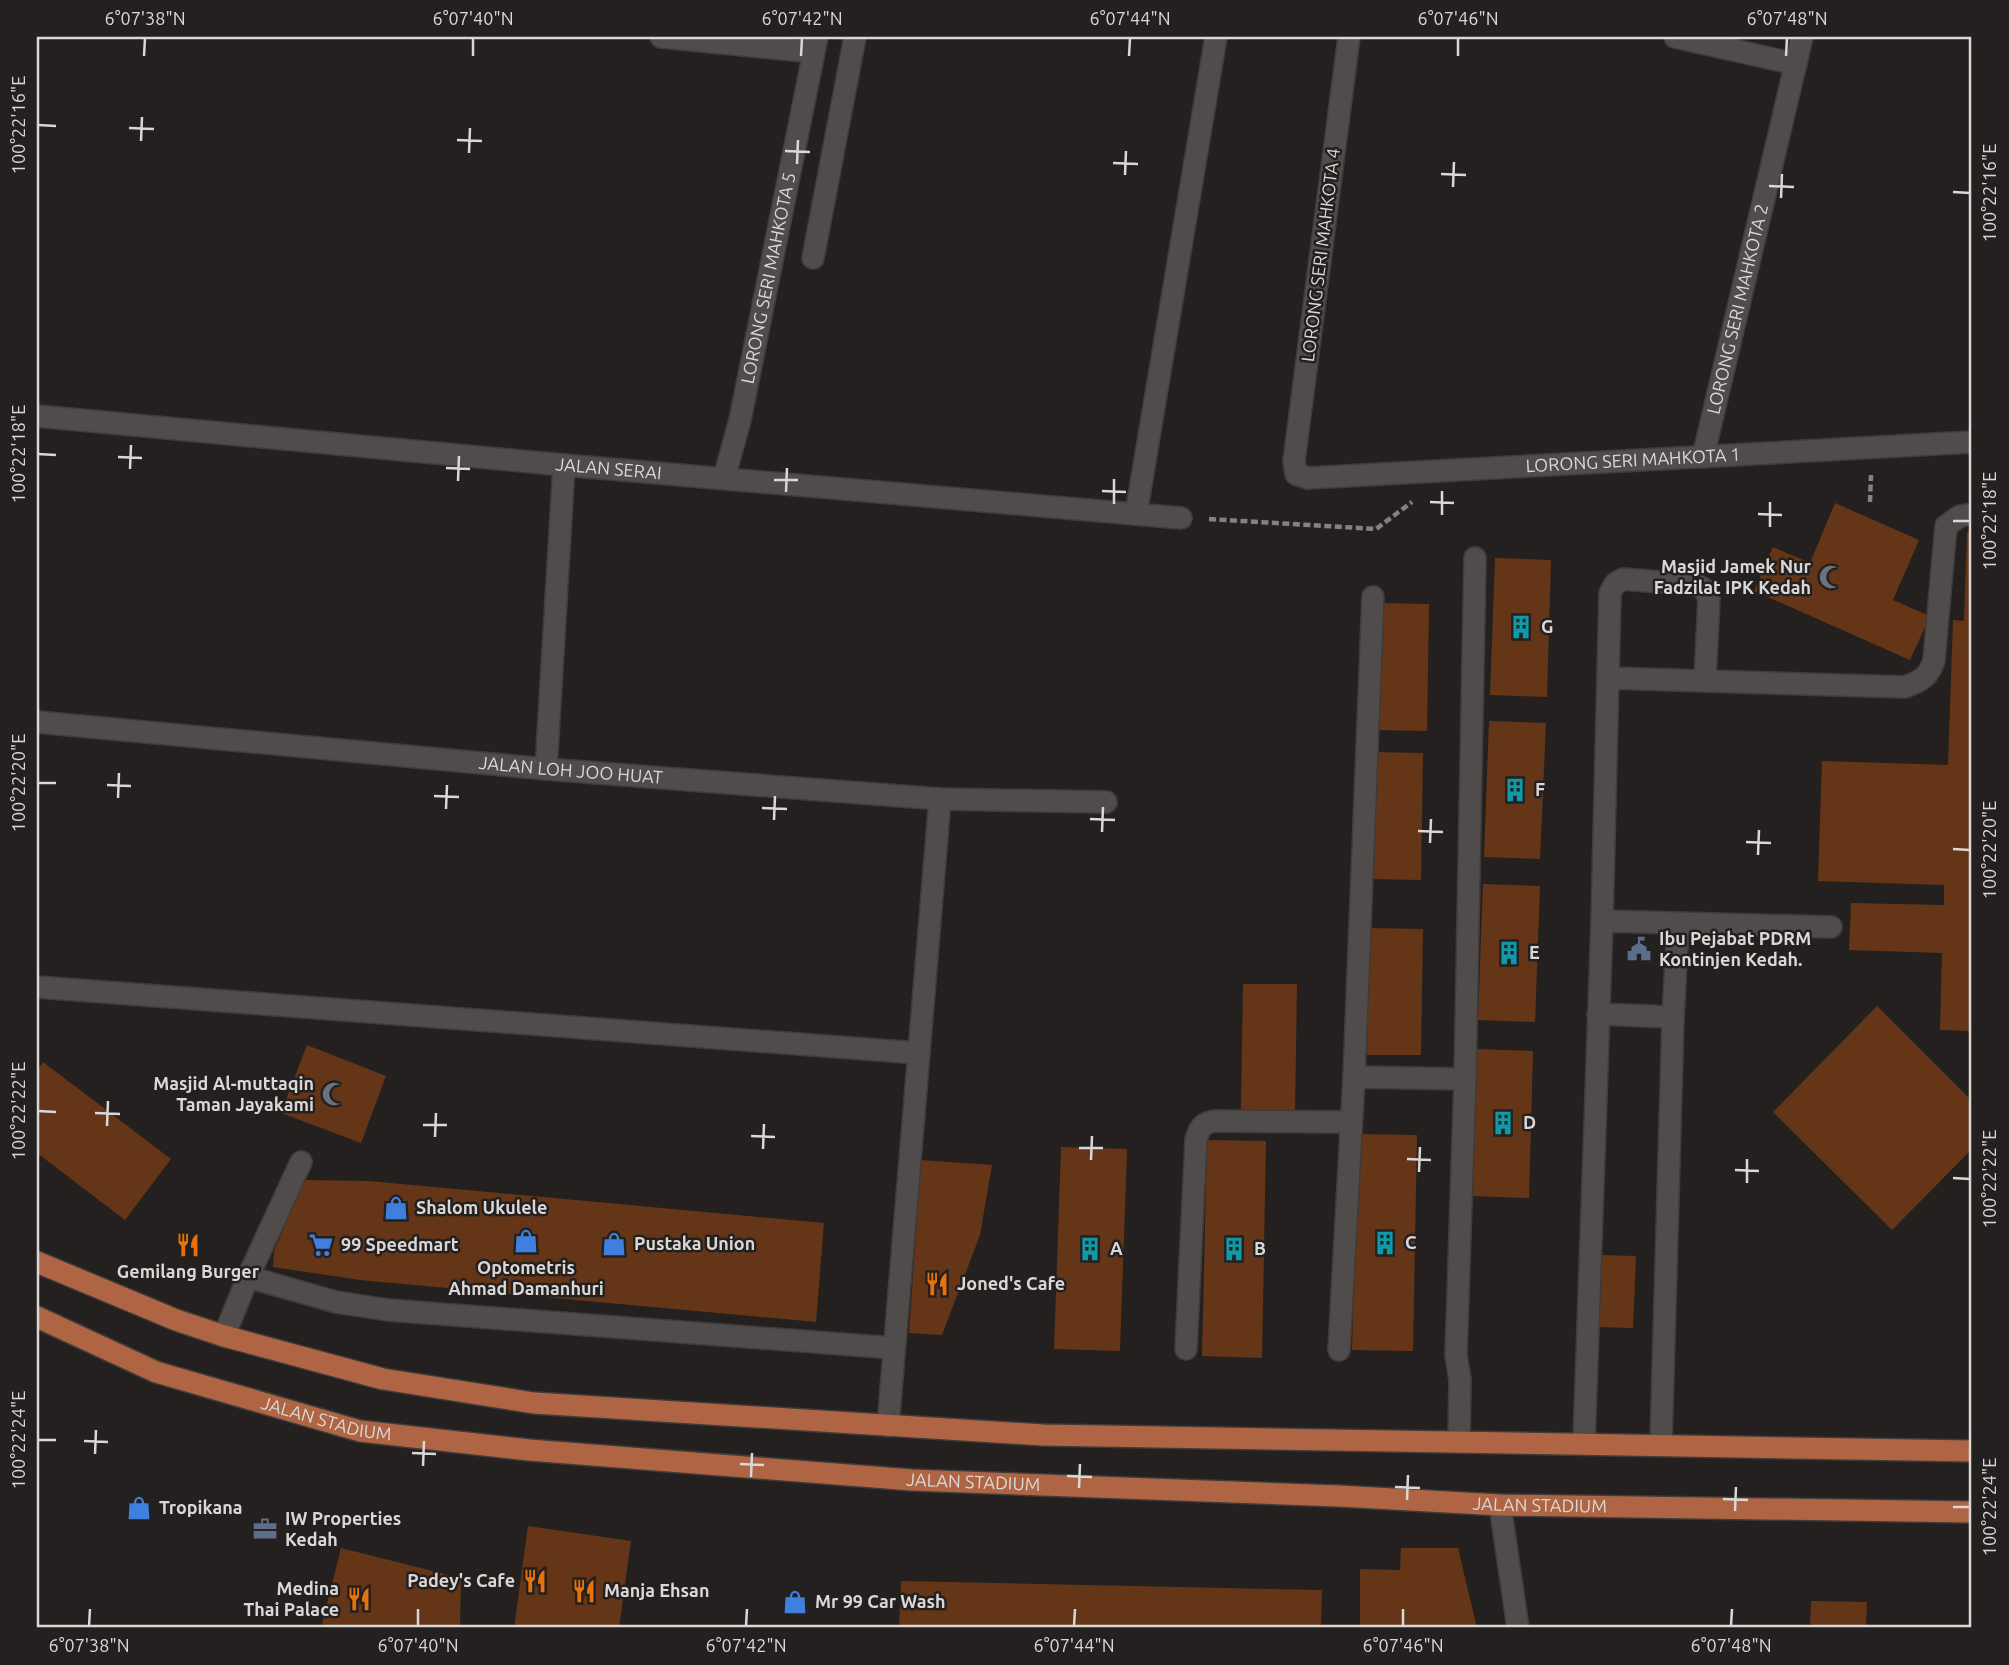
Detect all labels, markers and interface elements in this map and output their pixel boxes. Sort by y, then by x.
text: 6°07'38"N [105,8,185,28]
text: 6°07'40"N [433,8,513,28]
text: 6°07'42"N [762,8,842,28]
text: 6°07'44"N [1090,8,1170,28]
text: 6°07'46"N [1418,8,1498,28]
text: 6°07'48"N [1747,8,1827,28]
text: 100°22'16"E [8,76,28,174]
text: 100°22'16"E [1979,144,1999,242]
street label: LORONG SERI MAHKOTA 4 [1297,147,1343,363]
street label: LORONG SERI MAHKOTA 5 [737,170,799,385]
street label: LORONG SERI MAHKOTA 2 [1702,202,1771,416]
text: 100°22'18"E [8,405,28,503]
street label: LORONG SERI MAHKOTA 1 [1525,444,1741,475]
street label: JALAN SERAI [555,453,663,482]
text: 100°22'18"E [1979,472,1999,570]
place label: Masjid Jamek Nur Fadzilat IPK Kedah [1654,556,1812,597]
mosque icon: Masjid Jamek Nur Fadzilat IPK Kedah [1817,563,1845,591]
building icon: G [1507,613,1535,641]
place label: G [1541,616,1553,636]
text: 100°22'20"E [8,734,28,832]
street label: JALAN LOH JOO HUAT [478,752,664,787]
building icon: F [1501,776,1529,804]
place label: F [1535,779,1545,799]
text: 100°22'20"E [1979,801,1999,899]
place label: Ibu Pejabat PDRM Kontinjen Kedah. [1659,928,1811,969]
public building icon: Ibu Pejabat PDRM Kontinjen Kedah. [1625,935,1653,963]
building icon: E [1495,939,1523,967]
place label: E [1529,942,1540,962]
text: 100°22'22"E [8,1062,28,1160]
place label: Masjid Al-muttaqin Taman Jayakami [153,1073,314,1114]
mosque icon: Masjid Al-muttaqin Taman Jayakami [320,1080,348,1108]
building icon: D [1489,1109,1517,1137]
place label: D [1523,1112,1536,1132]
text: 100°22'22"E [1979,1130,1999,1228]
shop icon: Shalom Ukulele [382,1194,410,1222]
place label: Shalom Ukulele [416,1197,547,1217]
shop icon: Optometris Ahmad Damanhuri [512,1227,540,1255]
building icon: C [1371,1229,1399,1257]
shop icon: Pustaka Union [600,1230,628,1258]
restaurant icon: Gemilang Burger [174,1231,202,1259]
supermarket icon: 99 Speedmart [307,1231,335,1259]
place label: C [1405,1232,1417,1252]
place label: Pustaka Union [634,1233,755,1253]
place label: 99 Speedmart [341,1234,459,1254]
building icon: A [1076,1235,1104,1263]
building icon: B [1220,1235,1248,1263]
place label: A [1110,1238,1123,1258]
place label: B [1254,1238,1266,1258]
place label: Optometris Ahmad Damanhuri [448,1257,604,1298]
place label: Gemilang Burger [117,1261,260,1281]
restaurant icon: Joned's Cafe [923,1270,951,1298]
place label: Joned's Cafe [957,1273,1065,1293]
text: 100°22'24"E [8,1391,28,1489]
street label: JALAN STADIUM [259,1392,393,1443]
text: 100°22'24"E [1979,1458,1999,1556]
street label: JALAN STADIUM [905,1469,1041,1494]
street label: JALAN STADIUM [1472,1492,1607,1516]
shop icon: Tropikana [125,1494,153,1522]
place label: Tropikana [159,1497,243,1517]
place label: IW Properties Kedah [285,1508,401,1549]
office icon: IW Properties Kedah [251,1515,279,1543]
restaurant icon: Padey's Cafe [521,1567,549,1595]
place label: Padey's Cafe [407,1570,515,1590]
restaurant icon: Manja Ehsan [570,1577,598,1605]
place label: Medina Thai Palace [243,1578,339,1619]
place label: Manja Ehsan [604,1580,709,1600]
restaurant icon: Medina Thai Palace [345,1585,373,1613]
shop icon: Mr 99 Car Wash [781,1588,809,1616]
place label: Mr 99 Car Wash [815,1591,946,1611]
text: 6°07'38"N [49,1635,129,1655]
text: 6°07'40"N [378,1635,458,1655]
text: 6°07'42"N [706,1635,786,1655]
text: 6°07'44"N [1034,1635,1114,1655]
text: 6°07'46"N [1363,1635,1443,1655]
text: 6°07'48"N [1691,1635,1771,1655]

